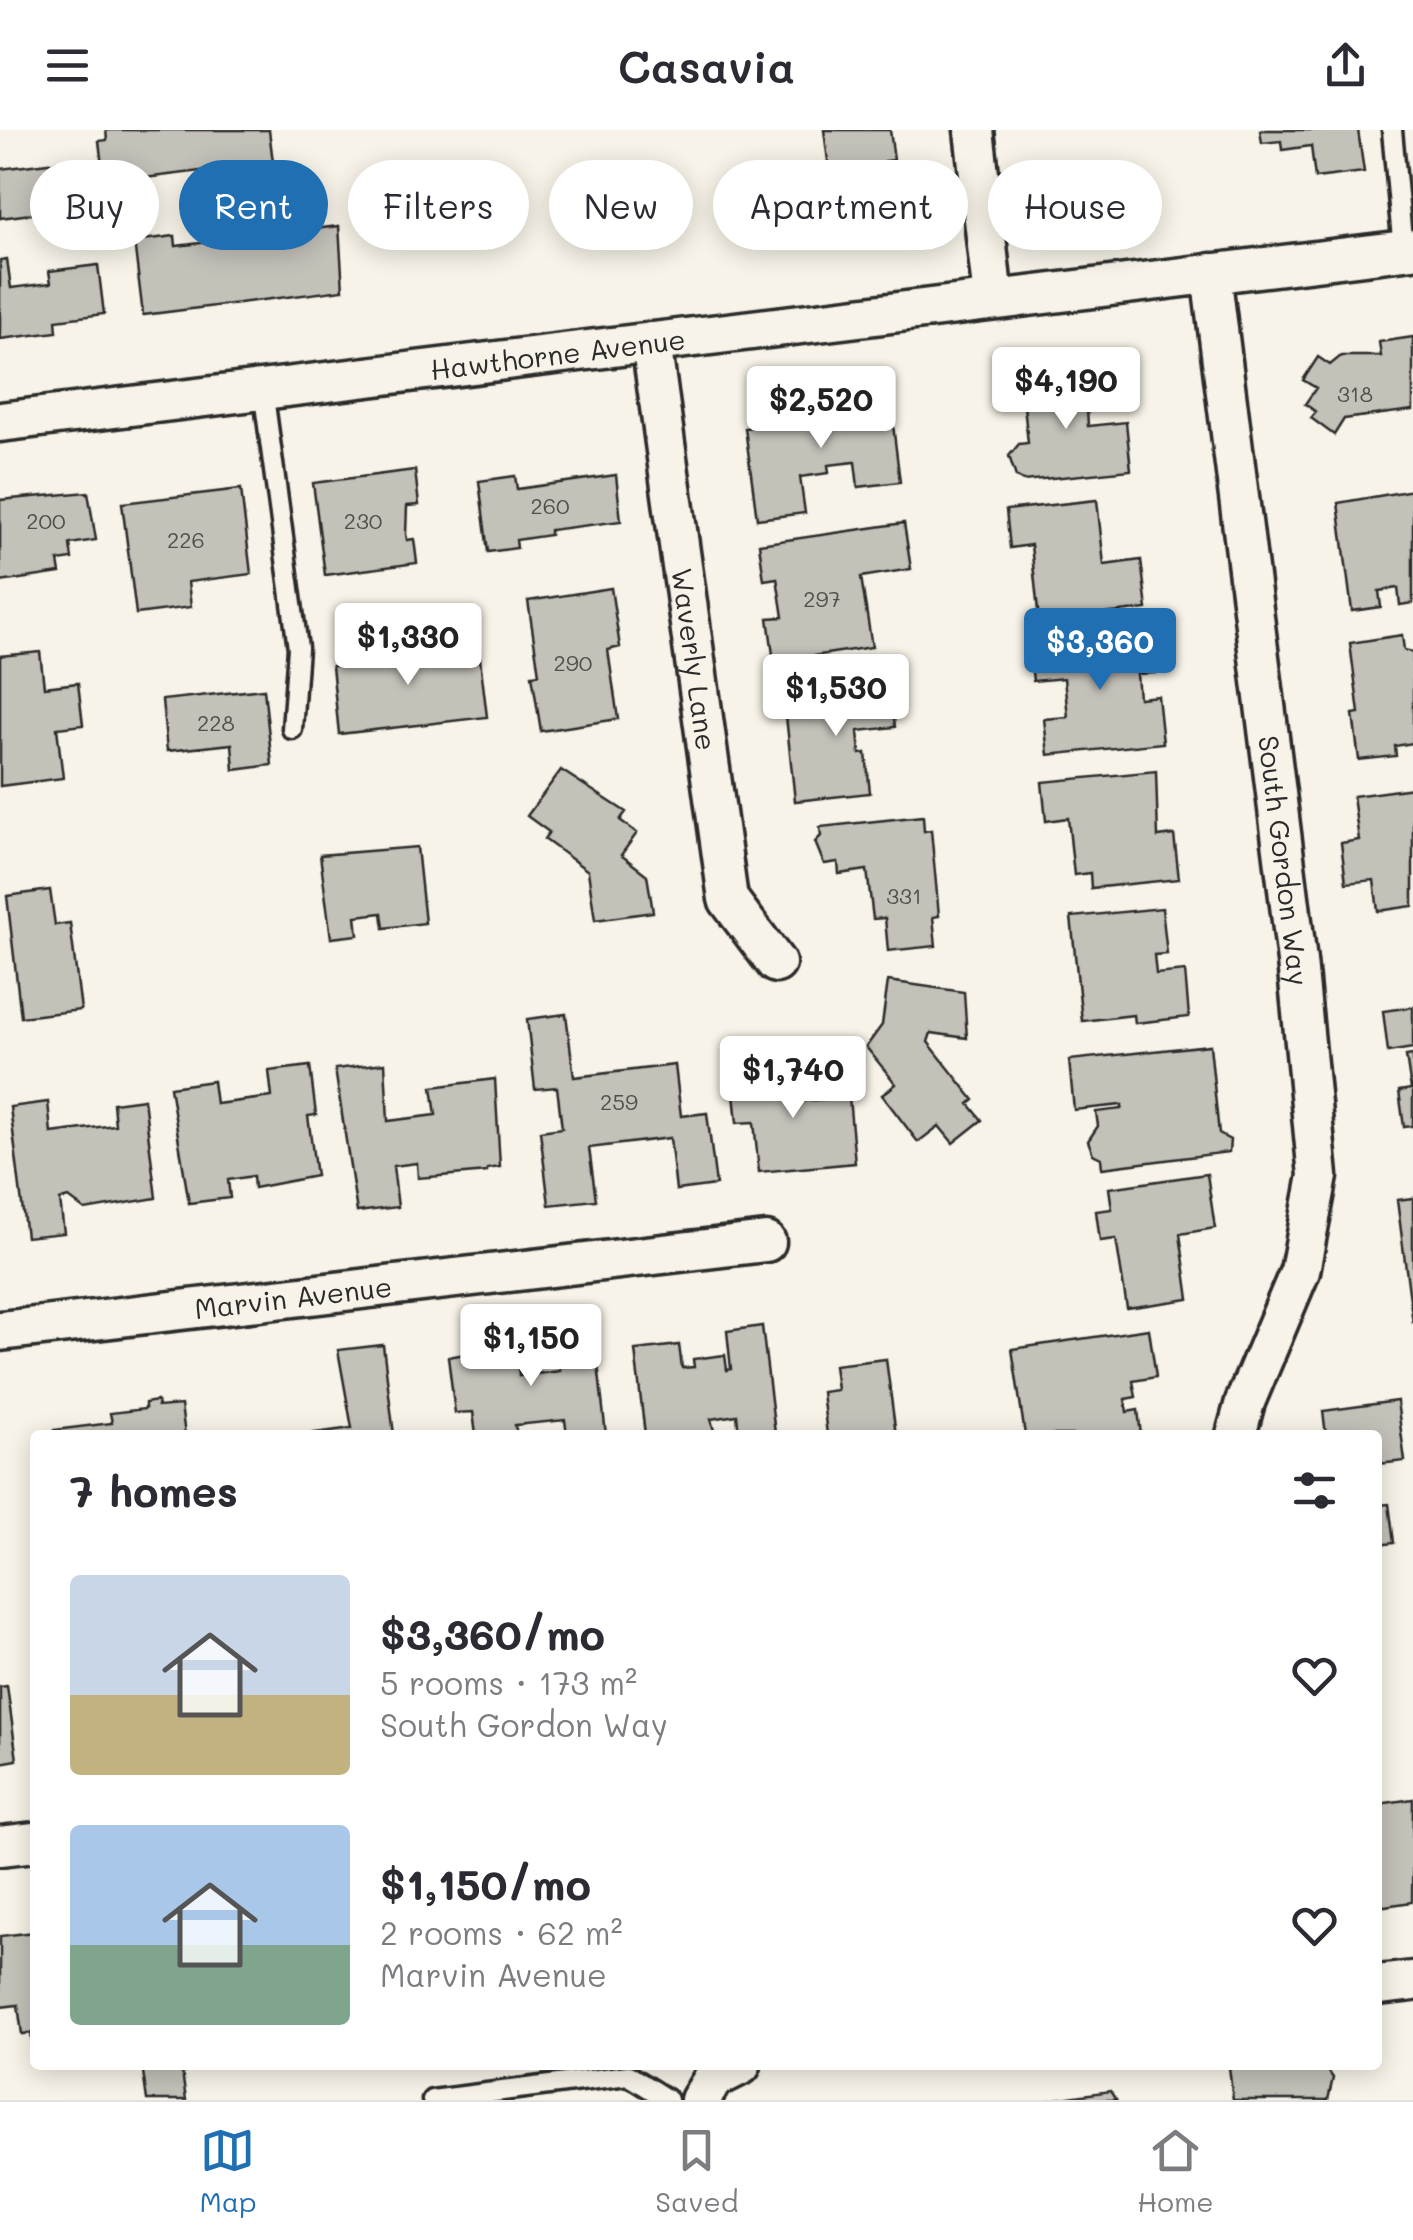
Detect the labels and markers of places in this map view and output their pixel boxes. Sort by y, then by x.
pin: $4,190 [985,347,1147,432]
pin: $2,520 [740,366,902,451]
pin: $1,330 [327,603,489,688]
pin: $3,360 [1019,608,1181,693]
pin: $1,530 [755,654,917,739]
pin: $1,740 [712,1036,874,1121]
pin: $1,150 [450,1304,612,1389]

